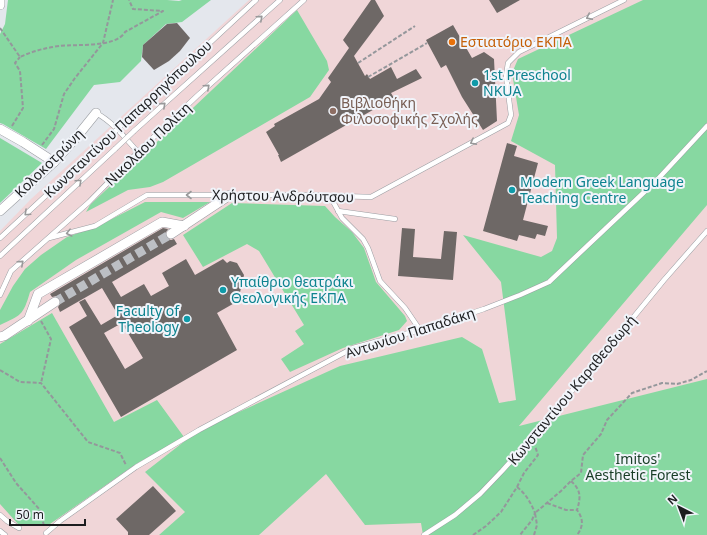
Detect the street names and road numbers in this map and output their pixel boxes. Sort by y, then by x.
street label: Κωνσταντίνου Παπαρρηγόπουλου [40,36,216,202]
street label: Νικολάου Πολίτη [101,98,195,190]
street label: Κολοκοτρώνη [10,124,87,201]
street label: Χρήστου Ανδρόυτσου [212,185,354,206]
street label: Αντωνίου Παπαδάκη [343,303,477,362]
street label: Κωνσταντίνου Καραθεοδωρή [503,311,640,469]

